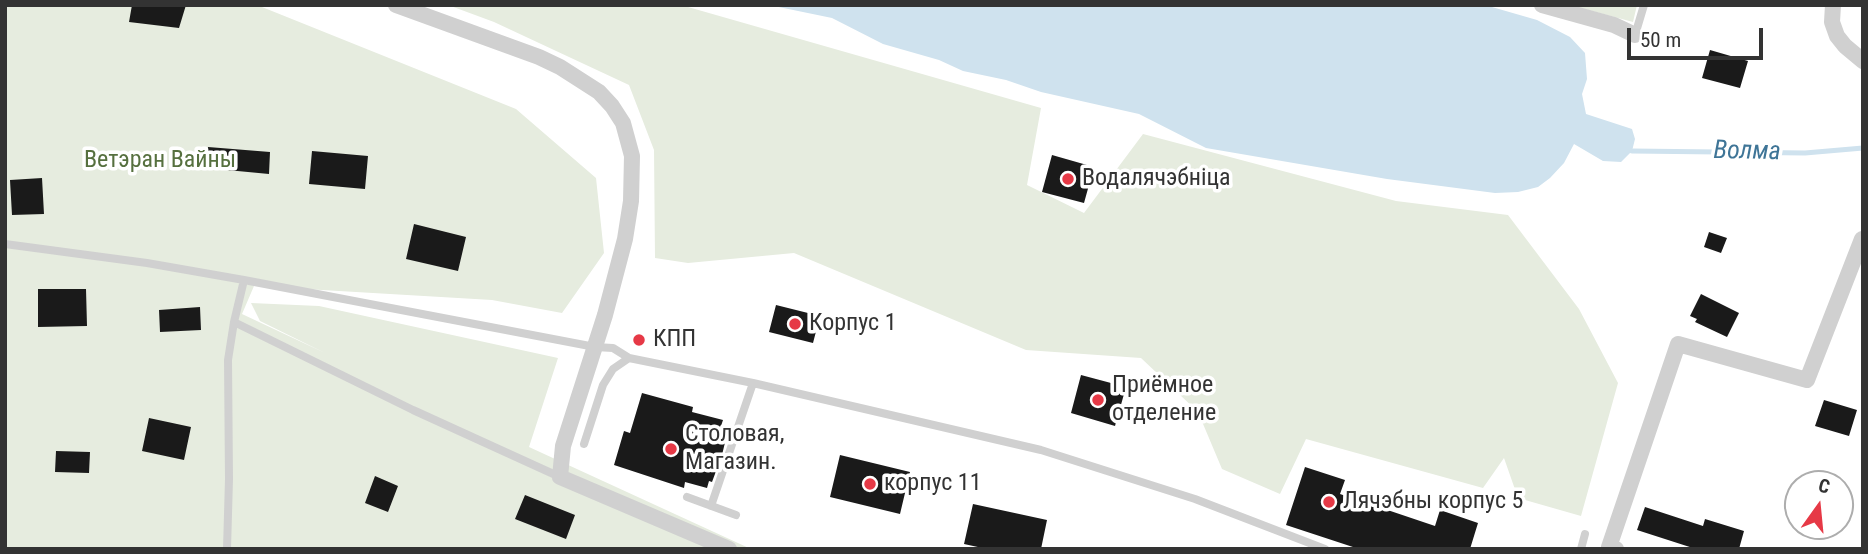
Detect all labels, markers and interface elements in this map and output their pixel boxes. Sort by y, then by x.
scale bar [1630,14,1766,58]
text: 50 m [1640,28,1681,52]
water label: Волма [1713,136,1781,168]
park label: Ветэран Вайны [84,147,236,175]
place label: Водалячэбніца [1082,165,1231,193]
marker: Водалячэбніца [1060,171,1076,187]
place label: Корпус 1 [809,310,897,338]
marker: Корпус 1 [787,316,803,332]
place label: КПП [653,326,696,354]
marker: КПП [631,332,647,348]
place label: Приёмное отделение [1112,372,1216,428]
marker: Приёмное отделение [1090,392,1106,408]
place label: Столовая, Магазин. [685,421,784,477]
marker: Столовая, Магазин. [663,441,679,457]
place label: корпус 11 [884,470,982,498]
north arrow [1784,470,1854,540]
text: С [1816,474,1832,499]
marker: корпус 11 [862,476,878,492]
place label: Лячэбны корпус 5 [1343,488,1523,516]
marker: Лячэбны корпус 5 [1321,494,1337,510]

